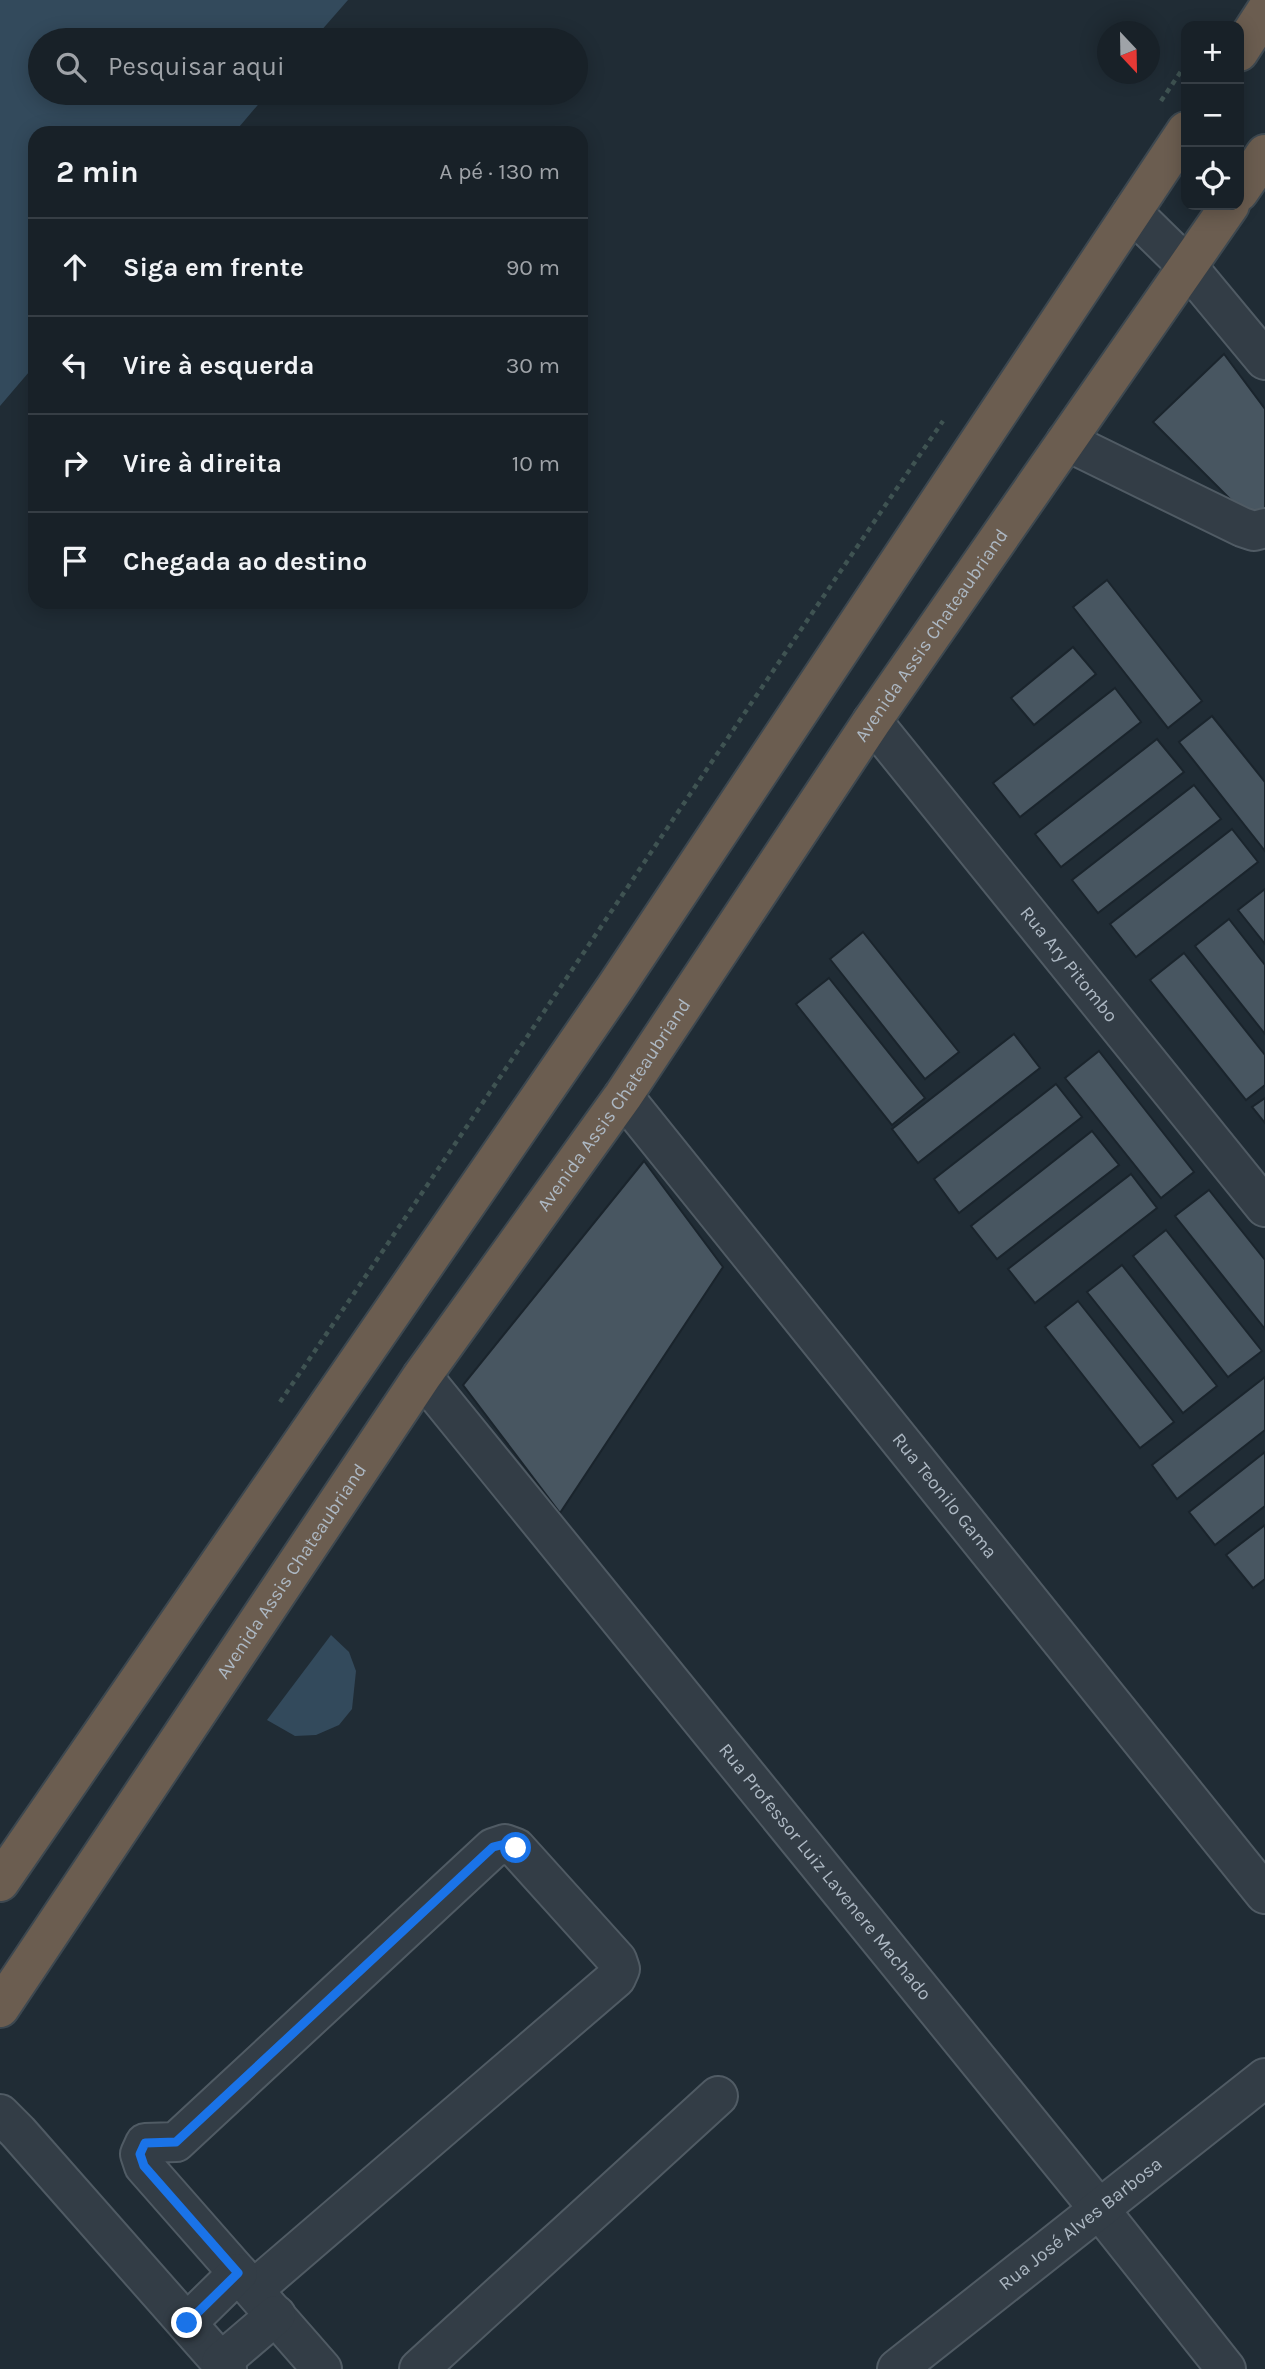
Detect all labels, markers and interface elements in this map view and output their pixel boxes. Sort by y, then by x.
north arrow [1097,21,1160,84]
map controls [1181,21,1244,210]
button: + [1181,21,1244,84]
search box [28,28,588,105]
icon: search [52,48,90,86]
text: Pesquisar aqui [108,51,285,82]
button: − [1181,84,1244,147]
button: locate [1181,147,1244,210]
text: 2 min [56,154,139,190]
text: A pé · 130 m [439,158,560,185]
icon: ahead [56,248,94,286]
text: Siga em frente [123,252,304,283]
text: 90 m [506,254,560,281]
icon: left [56,346,94,384]
text: Vire à esquerda [123,350,314,381]
text: 30 m [506,352,560,379]
icon: right [56,444,94,482]
text: Vire à direita [123,448,282,479]
text: 10 m [512,450,560,477]
street label: Avenida Assis Chateaubriand [850,525,1013,746]
icon: arrive [56,542,94,580]
text: Chegada ao destino [123,546,367,577]
street label: Rua Ary Pitombo [1015,902,1122,1027]
street label: Avenida Assis Chateaubriand [533,995,695,1216]
street label: Rua Teonilo Gama [887,1429,1002,1563]
street label: Avenida Assis Chateaubriand [212,1460,371,1683]
street label: Rua Professor Luiz Lavenere Machado [714,1739,936,2005]
route start [500,1832,531,1863]
street label: Rua José Alves Barbosa [995,2153,1167,2295]
route end [171,2307,202,2338]

